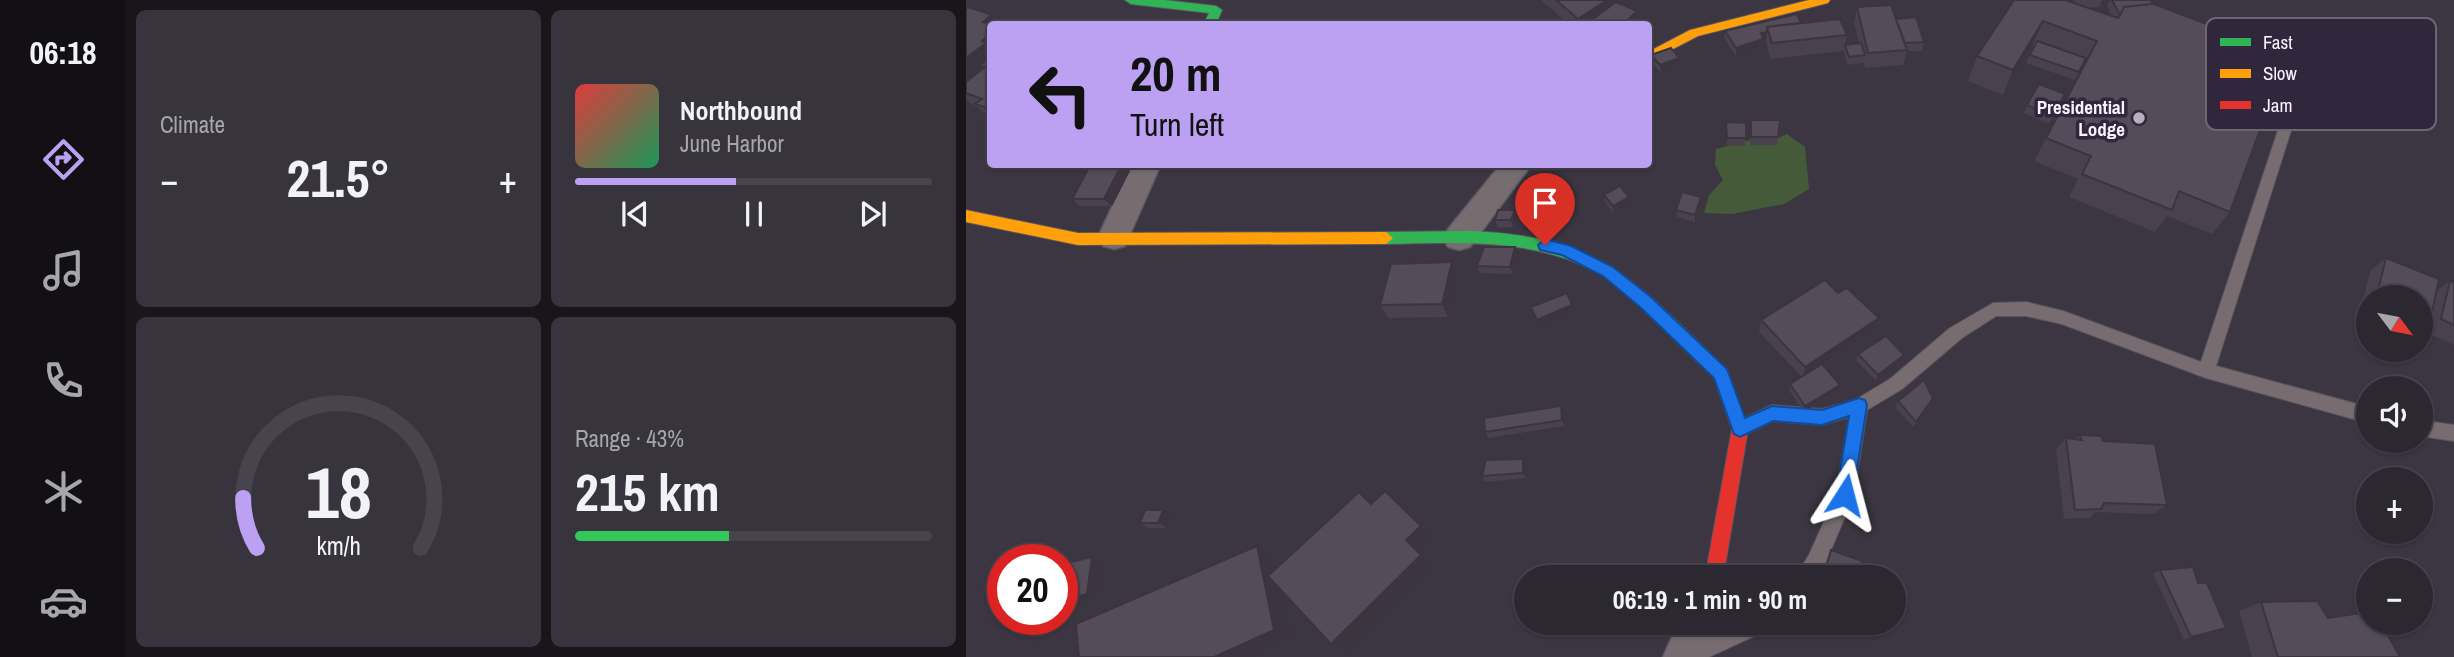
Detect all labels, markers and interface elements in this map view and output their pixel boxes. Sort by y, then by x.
legend [2206,18,2436,130]
text: Fast [2263,29,2293,55]
text: 06:18 [29,31,97,74]
text: 20 m [1130,40,1222,106]
icon: left [1015,49,1106,140]
text: Slow [2263,60,2298,86]
text: Jam [2263,92,2292,118]
text: Northbound [680,93,802,128]
place label: Presidential Lodge [2037,94,2125,142]
text: Turn left [1130,103,1224,146]
text: Climate [160,109,225,140]
marker: Presidential Lodge [2131,110,2147,126]
text: June Harbor [680,128,784,159]
icon: directions [39,135,88,184]
text: 21.5° [287,143,390,213]
text: − [160,154,178,205]
text: + [499,154,517,205]
pin [1515,173,1575,245]
icon: arrive [1526,184,1564,222]
icon: previous [616,195,654,233]
icon: pause [735,195,773,233]
icon: next [854,195,892,233]
icon: music [39,246,88,295]
north arrow [2356,285,2432,362]
map controls [2356,285,2433,635]
icon: phone [39,356,88,405]
button: sound [2356,376,2433,453]
text: Range · 43% [575,423,684,454]
text: 18 [305,443,372,541]
text: 215 km [575,457,720,527]
position arrow [1808,458,1882,532]
icon: climate [39,467,88,516]
button: + [2356,467,2433,544]
text: km/h [316,529,361,563]
speed limit sign: 20 [987,544,1078,635]
button: − [2356,558,2433,635]
icon: car [39,577,88,626]
text: 06:19 · 1 min · 90 m [1613,582,1807,617]

